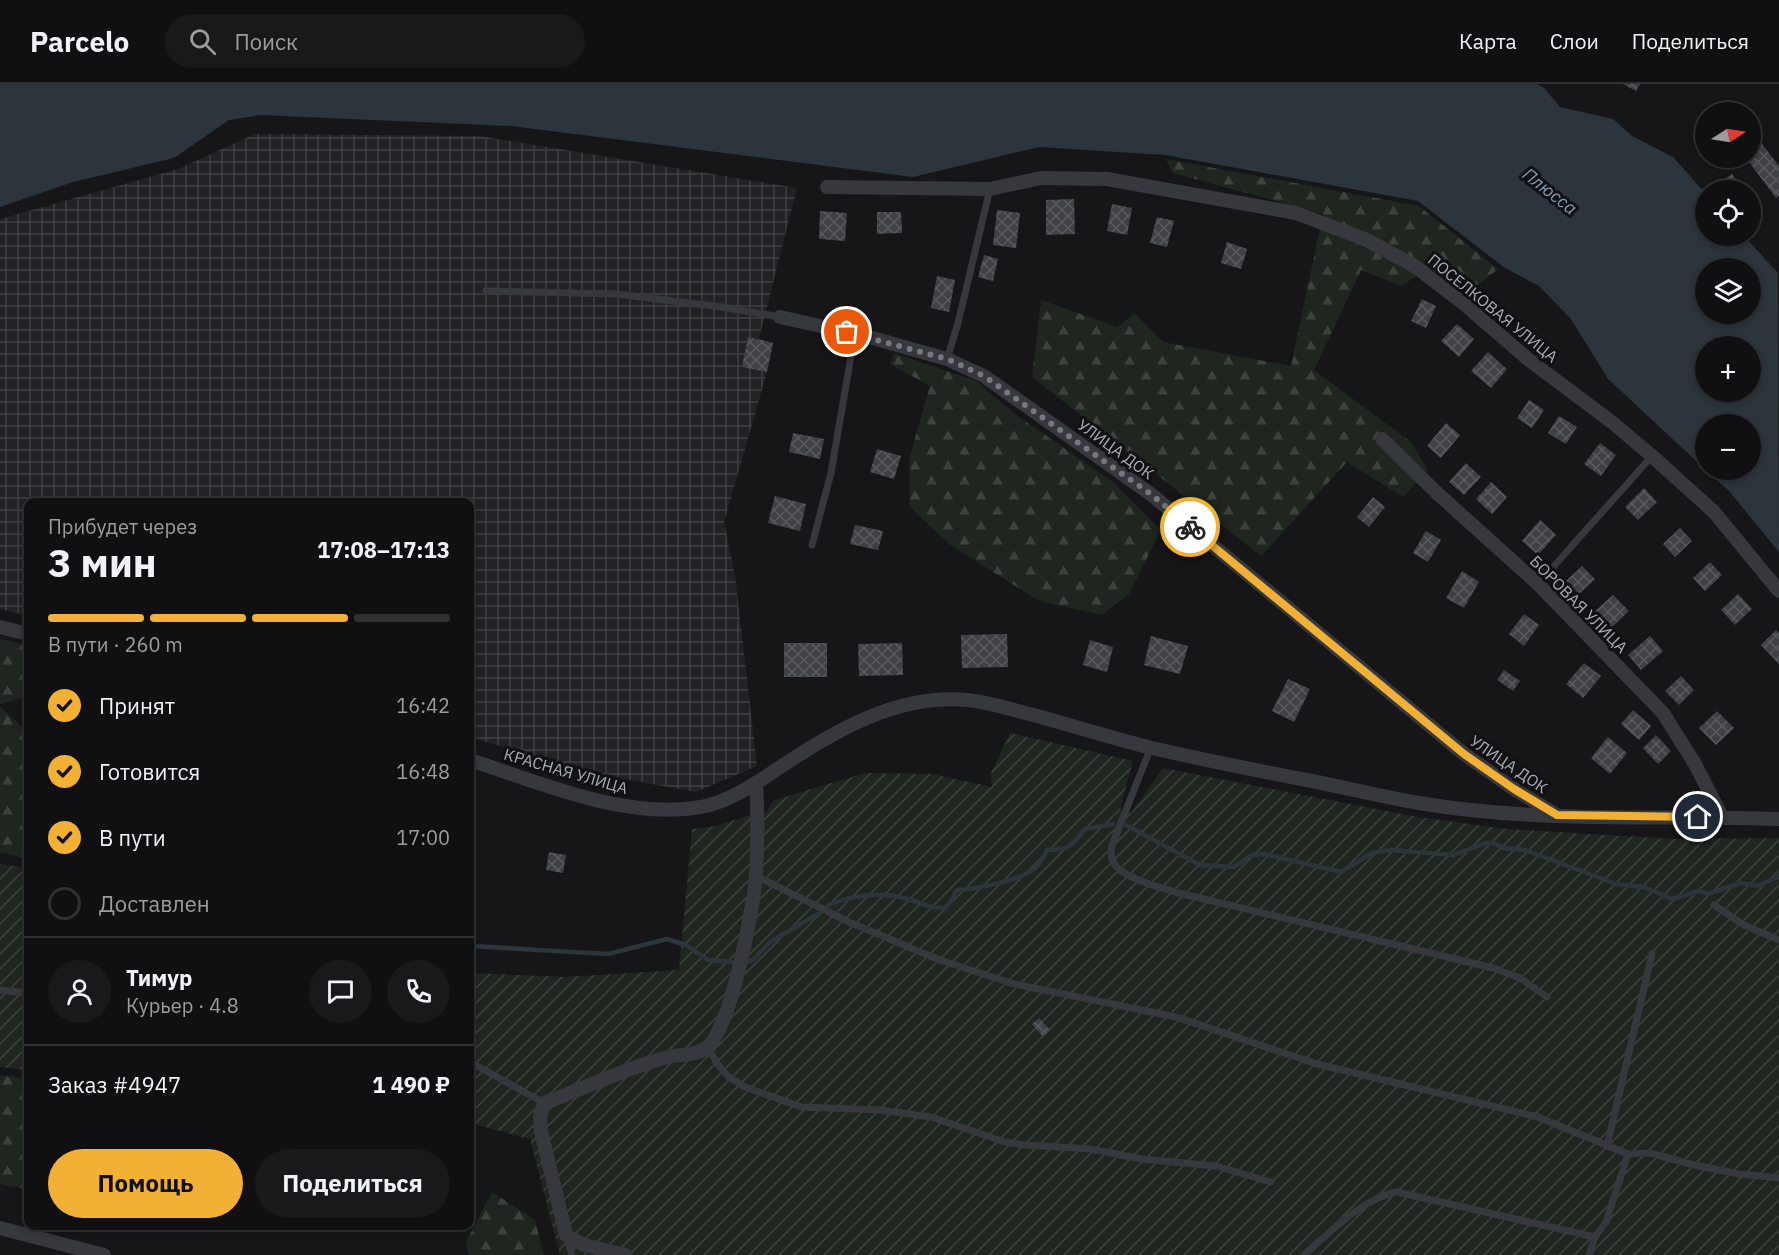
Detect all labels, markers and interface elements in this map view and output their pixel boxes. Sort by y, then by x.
search box [165,14,585,68]
text: Parcelo [30,23,129,60]
icon: search [186,25,219,58]
text: Поиск [234,27,298,56]
text: Карта [1459,27,1517,55]
text: Слои [1550,27,1599,55]
text: Поделиться [1632,27,1749,55]
north arrow [1695,102,1761,168]
map controls [1695,102,1761,480]
water label: Плюсса [1518,162,1582,220]
button: locate [1695,180,1761,246]
street label: ПОСЕЛКОВАЯ УЛИЦА [1424,249,1562,367]
button: layers [1695,258,1761,324]
pin [821,306,872,357]
icon: bag [830,315,863,348]
button: + [1695,336,1761,402]
street label: УЛИЦА ДОК [1074,414,1158,484]
button: − [1695,414,1761,480]
courier [1160,497,1220,557]
icon: bike [1174,511,1207,544]
text: Прибудет через [48,513,197,540]
text: 17:08–17:13 [317,535,450,564]
text: 3 мин [48,537,157,588]
street label: БОРОВАЯ УЛИЦА [1526,551,1632,657]
text: В пути · 260 m [48,631,183,658]
icon: check [48,689,81,722]
text: Принят [99,691,175,720]
text: 16:42 [396,692,450,719]
street label: УЛИЦА ДОК [1466,731,1552,797]
street label: КРАСНАЯ УЛИЦА [502,744,630,798]
icon: check [48,755,81,788]
text: Готовится [99,757,200,786]
text: 16:48 [396,758,450,785]
pin [1672,791,1723,842]
icon: home [1681,800,1714,833]
icon: check [48,821,81,854]
text: В пути [99,823,166,852]
text: 17:00 [396,824,450,851]
text: Доставлен [99,889,210,918]
button: person [48,960,111,1023]
button: chat [309,960,372,1023]
button: phone [387,960,450,1023]
text: Тимур [126,963,192,992]
text: Курьер · 4.8 [126,992,239,1019]
text: Заказ #4947 [48,1070,181,1099]
text: 1 490 ₽ [372,1070,450,1099]
button: Помощь [48,1149,243,1218]
button: Поделиться [255,1149,450,1218]

